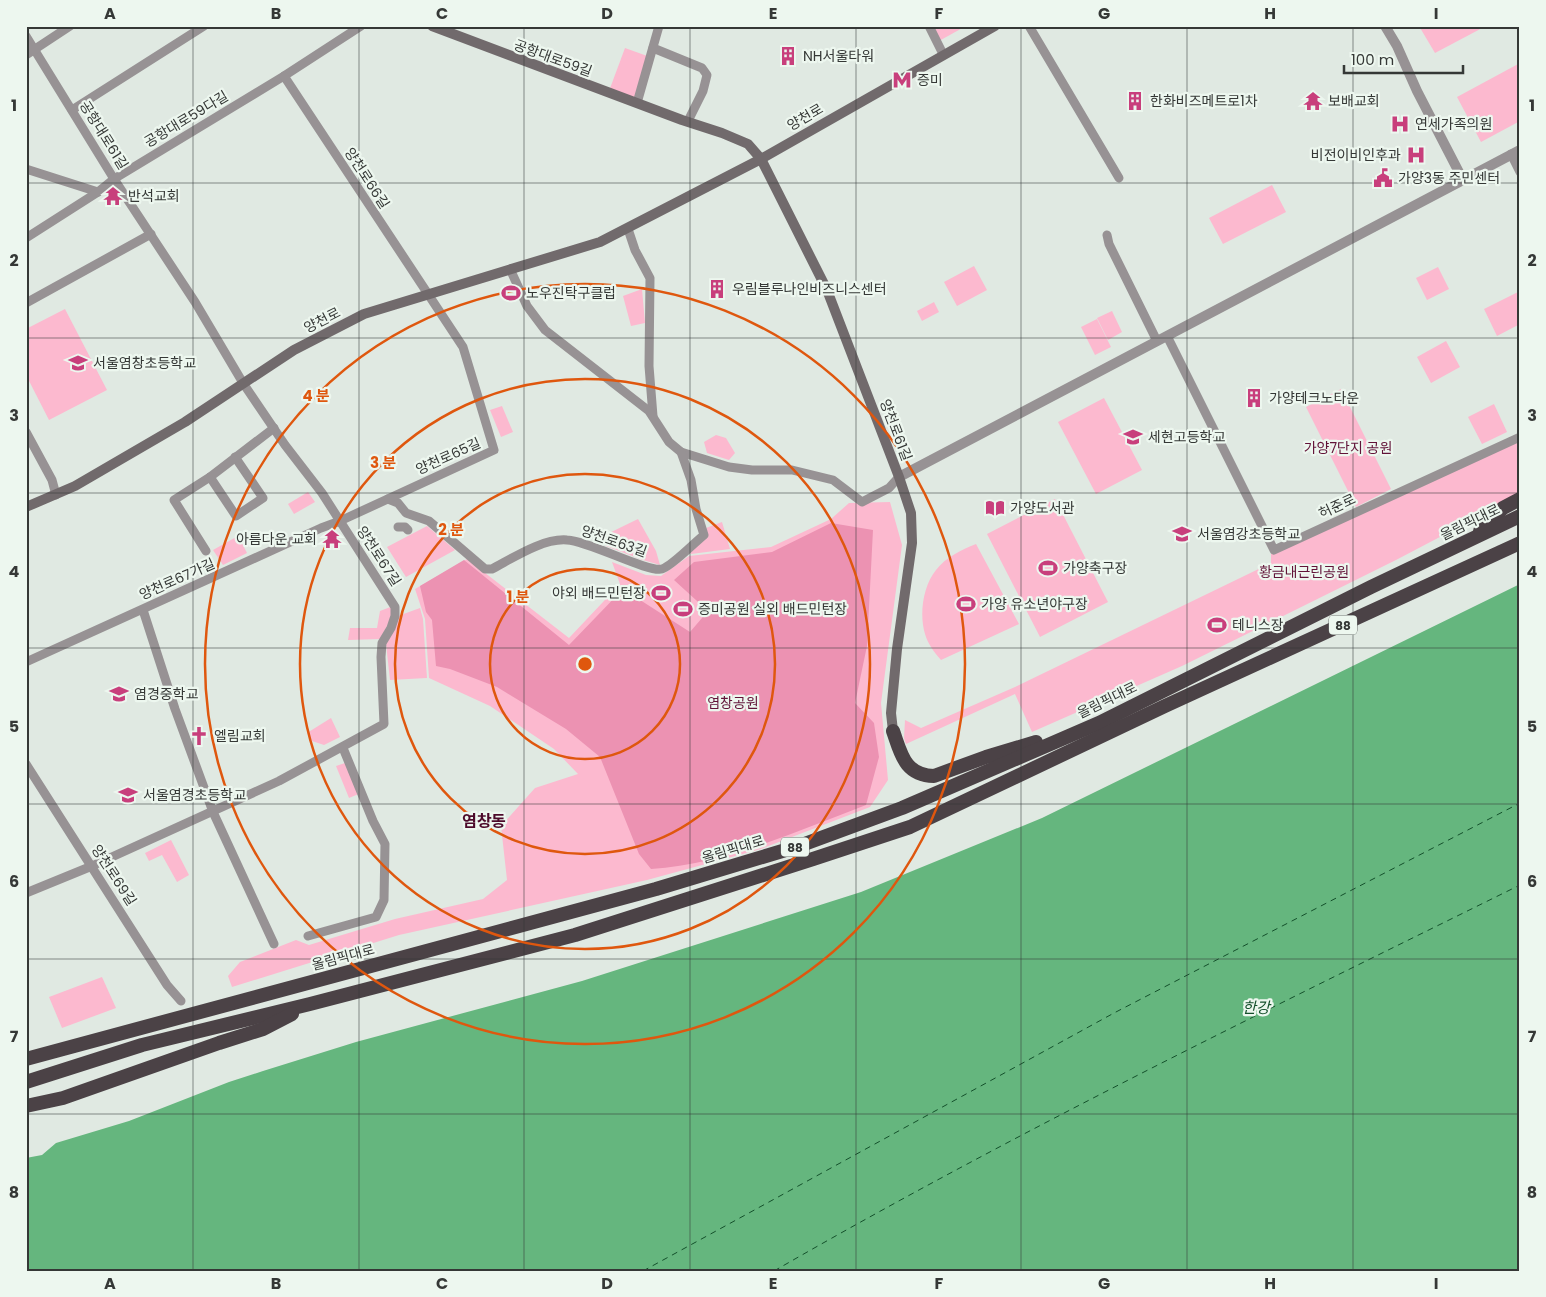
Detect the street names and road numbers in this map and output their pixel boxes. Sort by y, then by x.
street label: 공항대로59길 [511,35,595,81]
street label: 공항대로59다길 [140,86,232,152]
street label: 공항대로61길 [75,97,133,173]
street label: 양천로 [783,99,827,135]
street label: 양천로66길 [340,143,394,213]
street label: 양천로 [300,302,344,338]
street label: 양천로61길 [875,396,917,464]
street label: 양천로65길 [412,433,484,479]
street label: 허준로 [1315,489,1359,523]
street label: 올림픽대로 [1437,499,1503,545]
street label: 양천로63길 [578,520,650,562]
street label: 양천로67길 [352,522,406,590]
street label: 양천로67가길 [136,553,218,605]
road number: 88 [1329,616,1357,634]
street label: 올림픽대로 [1074,677,1140,723]
street label: 올림픽대로 [699,830,767,868]
road number: 88 [781,838,809,856]
street label: 양천로69길 [87,841,141,909]
street label: 올림픽대로 [309,939,377,975]

